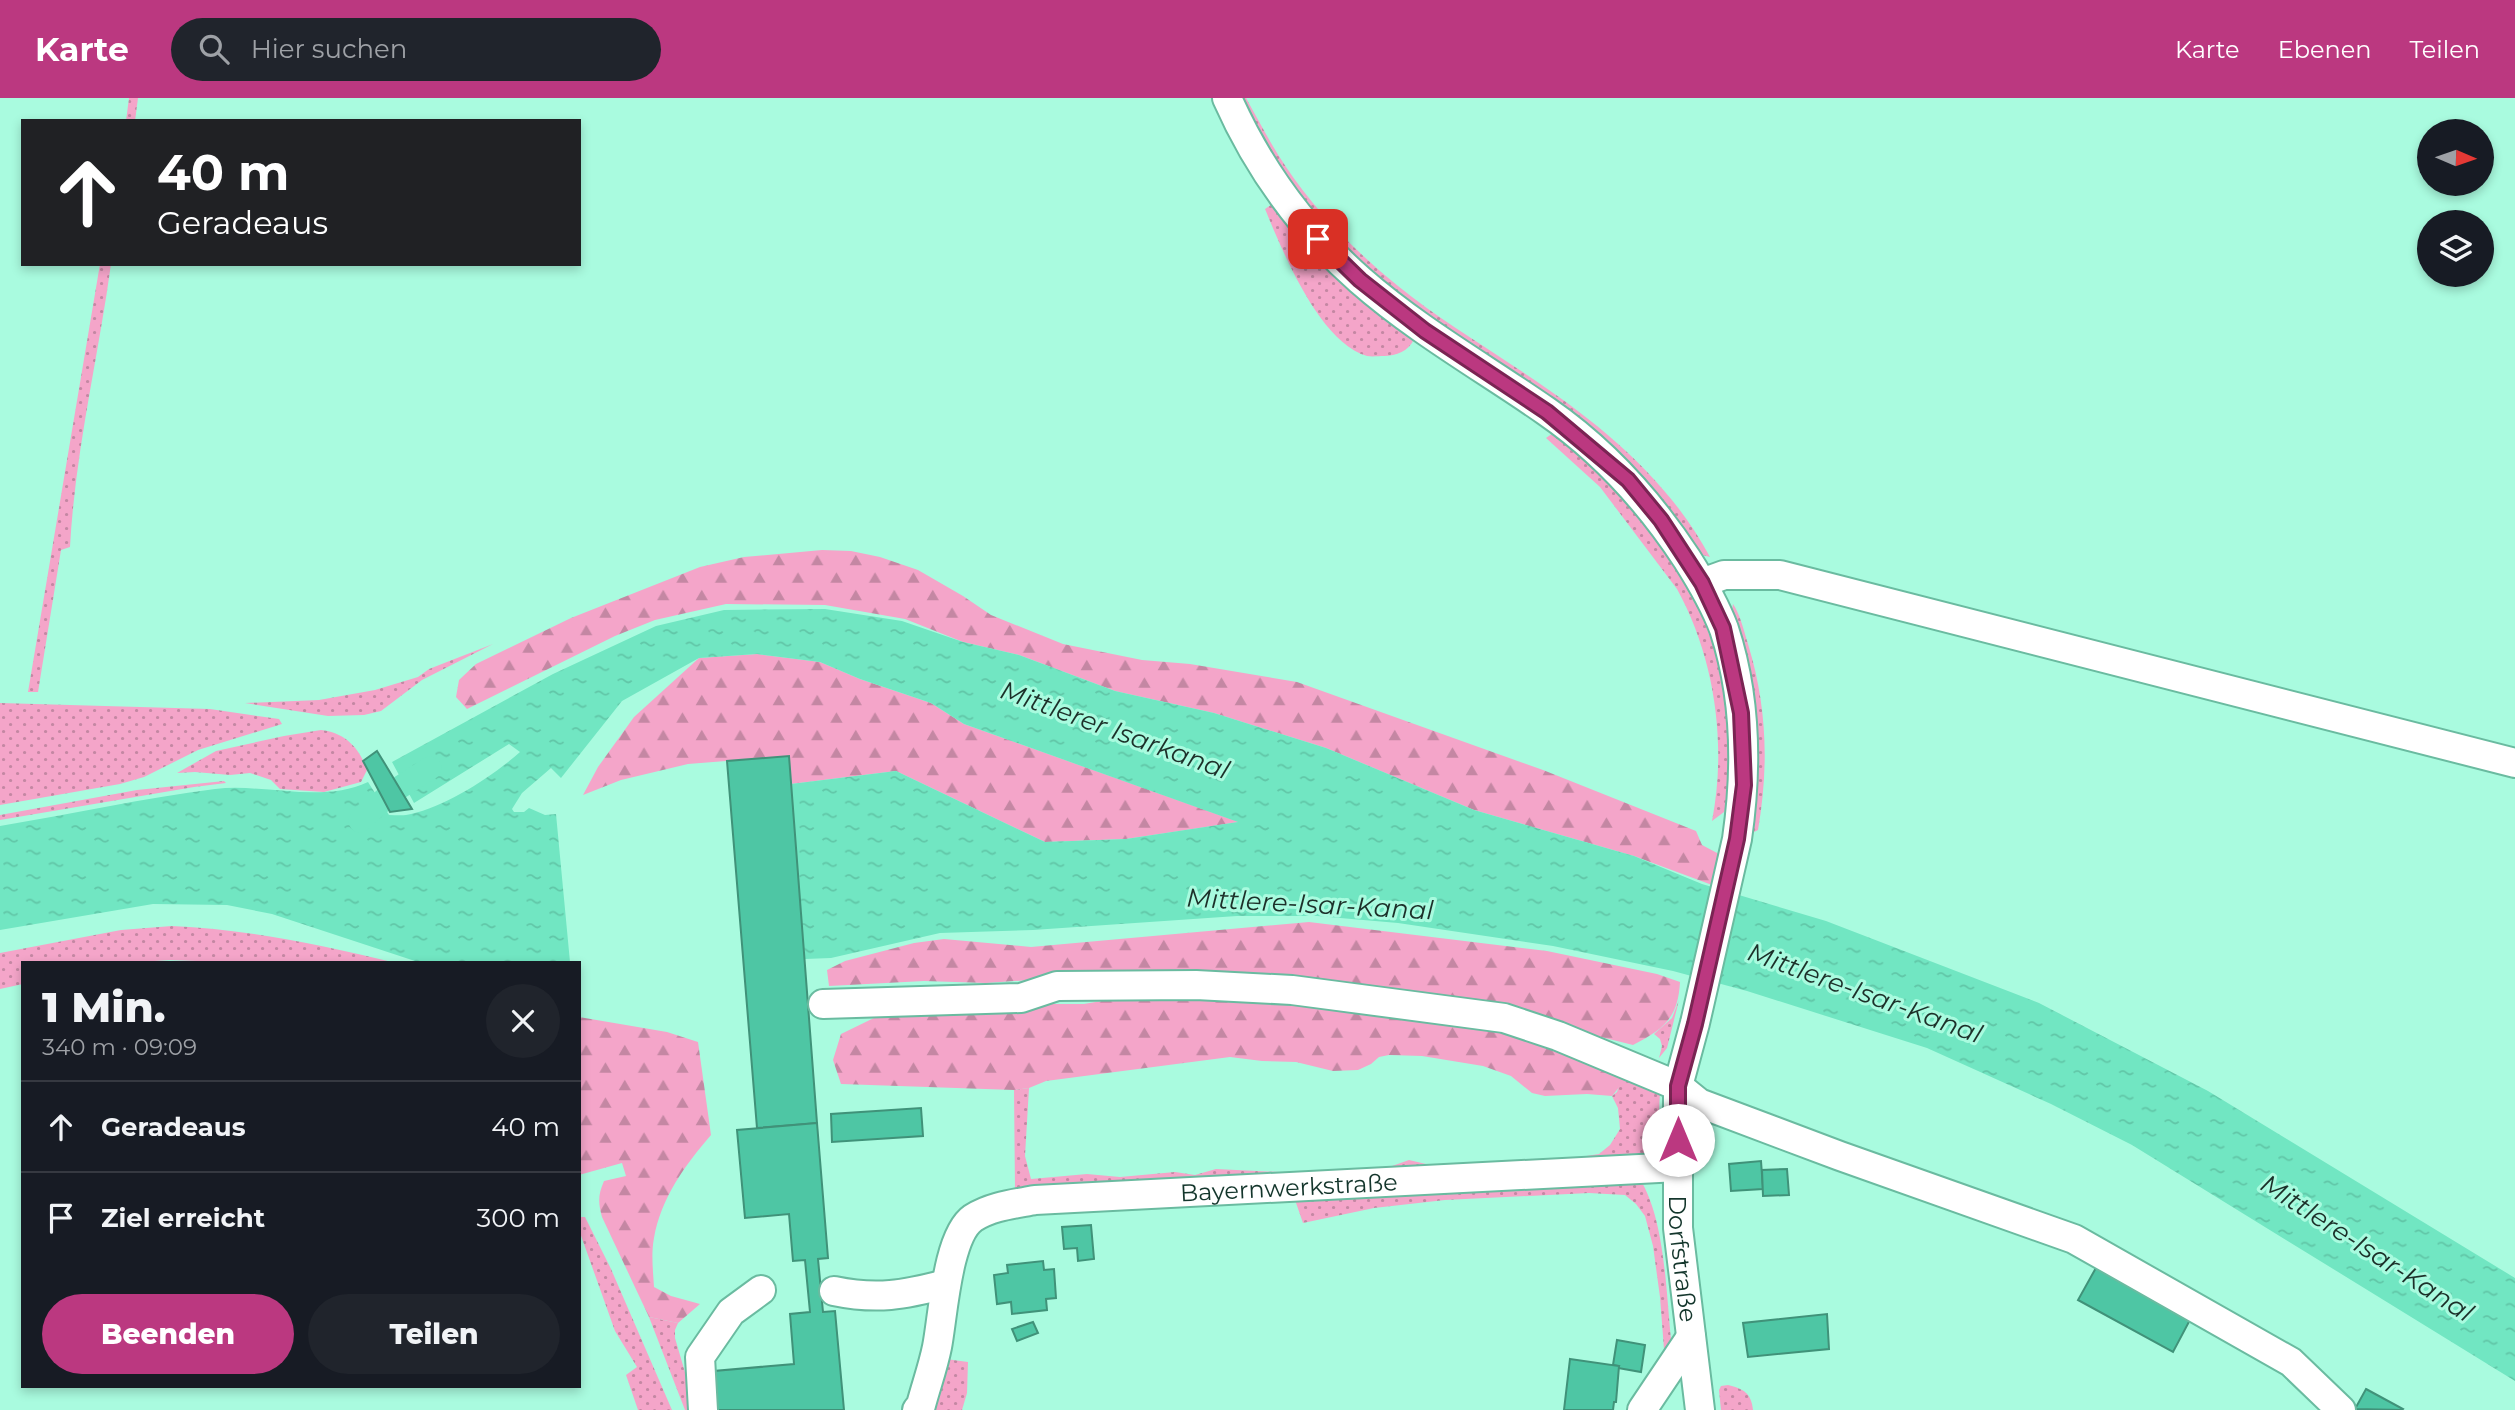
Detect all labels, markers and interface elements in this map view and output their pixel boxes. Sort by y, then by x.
search box [171,18,661,81]
text: Karte [35,29,129,69]
icon: search [195,30,233,68]
text: Hier suchen [251,33,407,65]
text: Karte [2175,35,2240,64]
text: Ebenen [2278,35,2371,64]
text: Teilen [2409,35,2480,64]
north arrow [2417,119,2494,196]
map controls [2417,119,2494,287]
text: 40 m [157,143,289,202]
icon: ahead [42,147,133,238]
text: Geradeaus [157,203,328,242]
pin [1288,209,1348,269]
button: layers [2417,210,2494,287]
icon: arrive [1299,220,1337,258]
water label: Mittlerer Isarkanal [996,674,1234,786]
water label: Mittlere-Isar-Kanal [1186,882,1434,926]
water label: Mittlere-Isar-Kanal [1743,936,1987,1050]
text: 1 Min. [42,981,166,1033]
button: close [486,984,560,1058]
text: 340 m · 09:09 [42,1033,197,1061]
position arrow [1641,1103,1715,1177]
icon: ahead [42,1108,80,1146]
text: Geradeaus [101,1111,246,1143]
text: 40 m [491,1111,560,1143]
street label: Bayernwerkstraße [1179,1167,1398,1207]
water label: Mittlere-Isar-Kanal [2255,1167,2479,1329]
street label: Dorfstraße [1664,1195,1704,1324]
icon: arrive [42,1199,80,1237]
text: Ziel erreicht [101,1202,265,1234]
text: 300 m [477,1202,560,1234]
button: Beenden [42,1294,294,1374]
button: Teilen [308,1294,560,1374]

